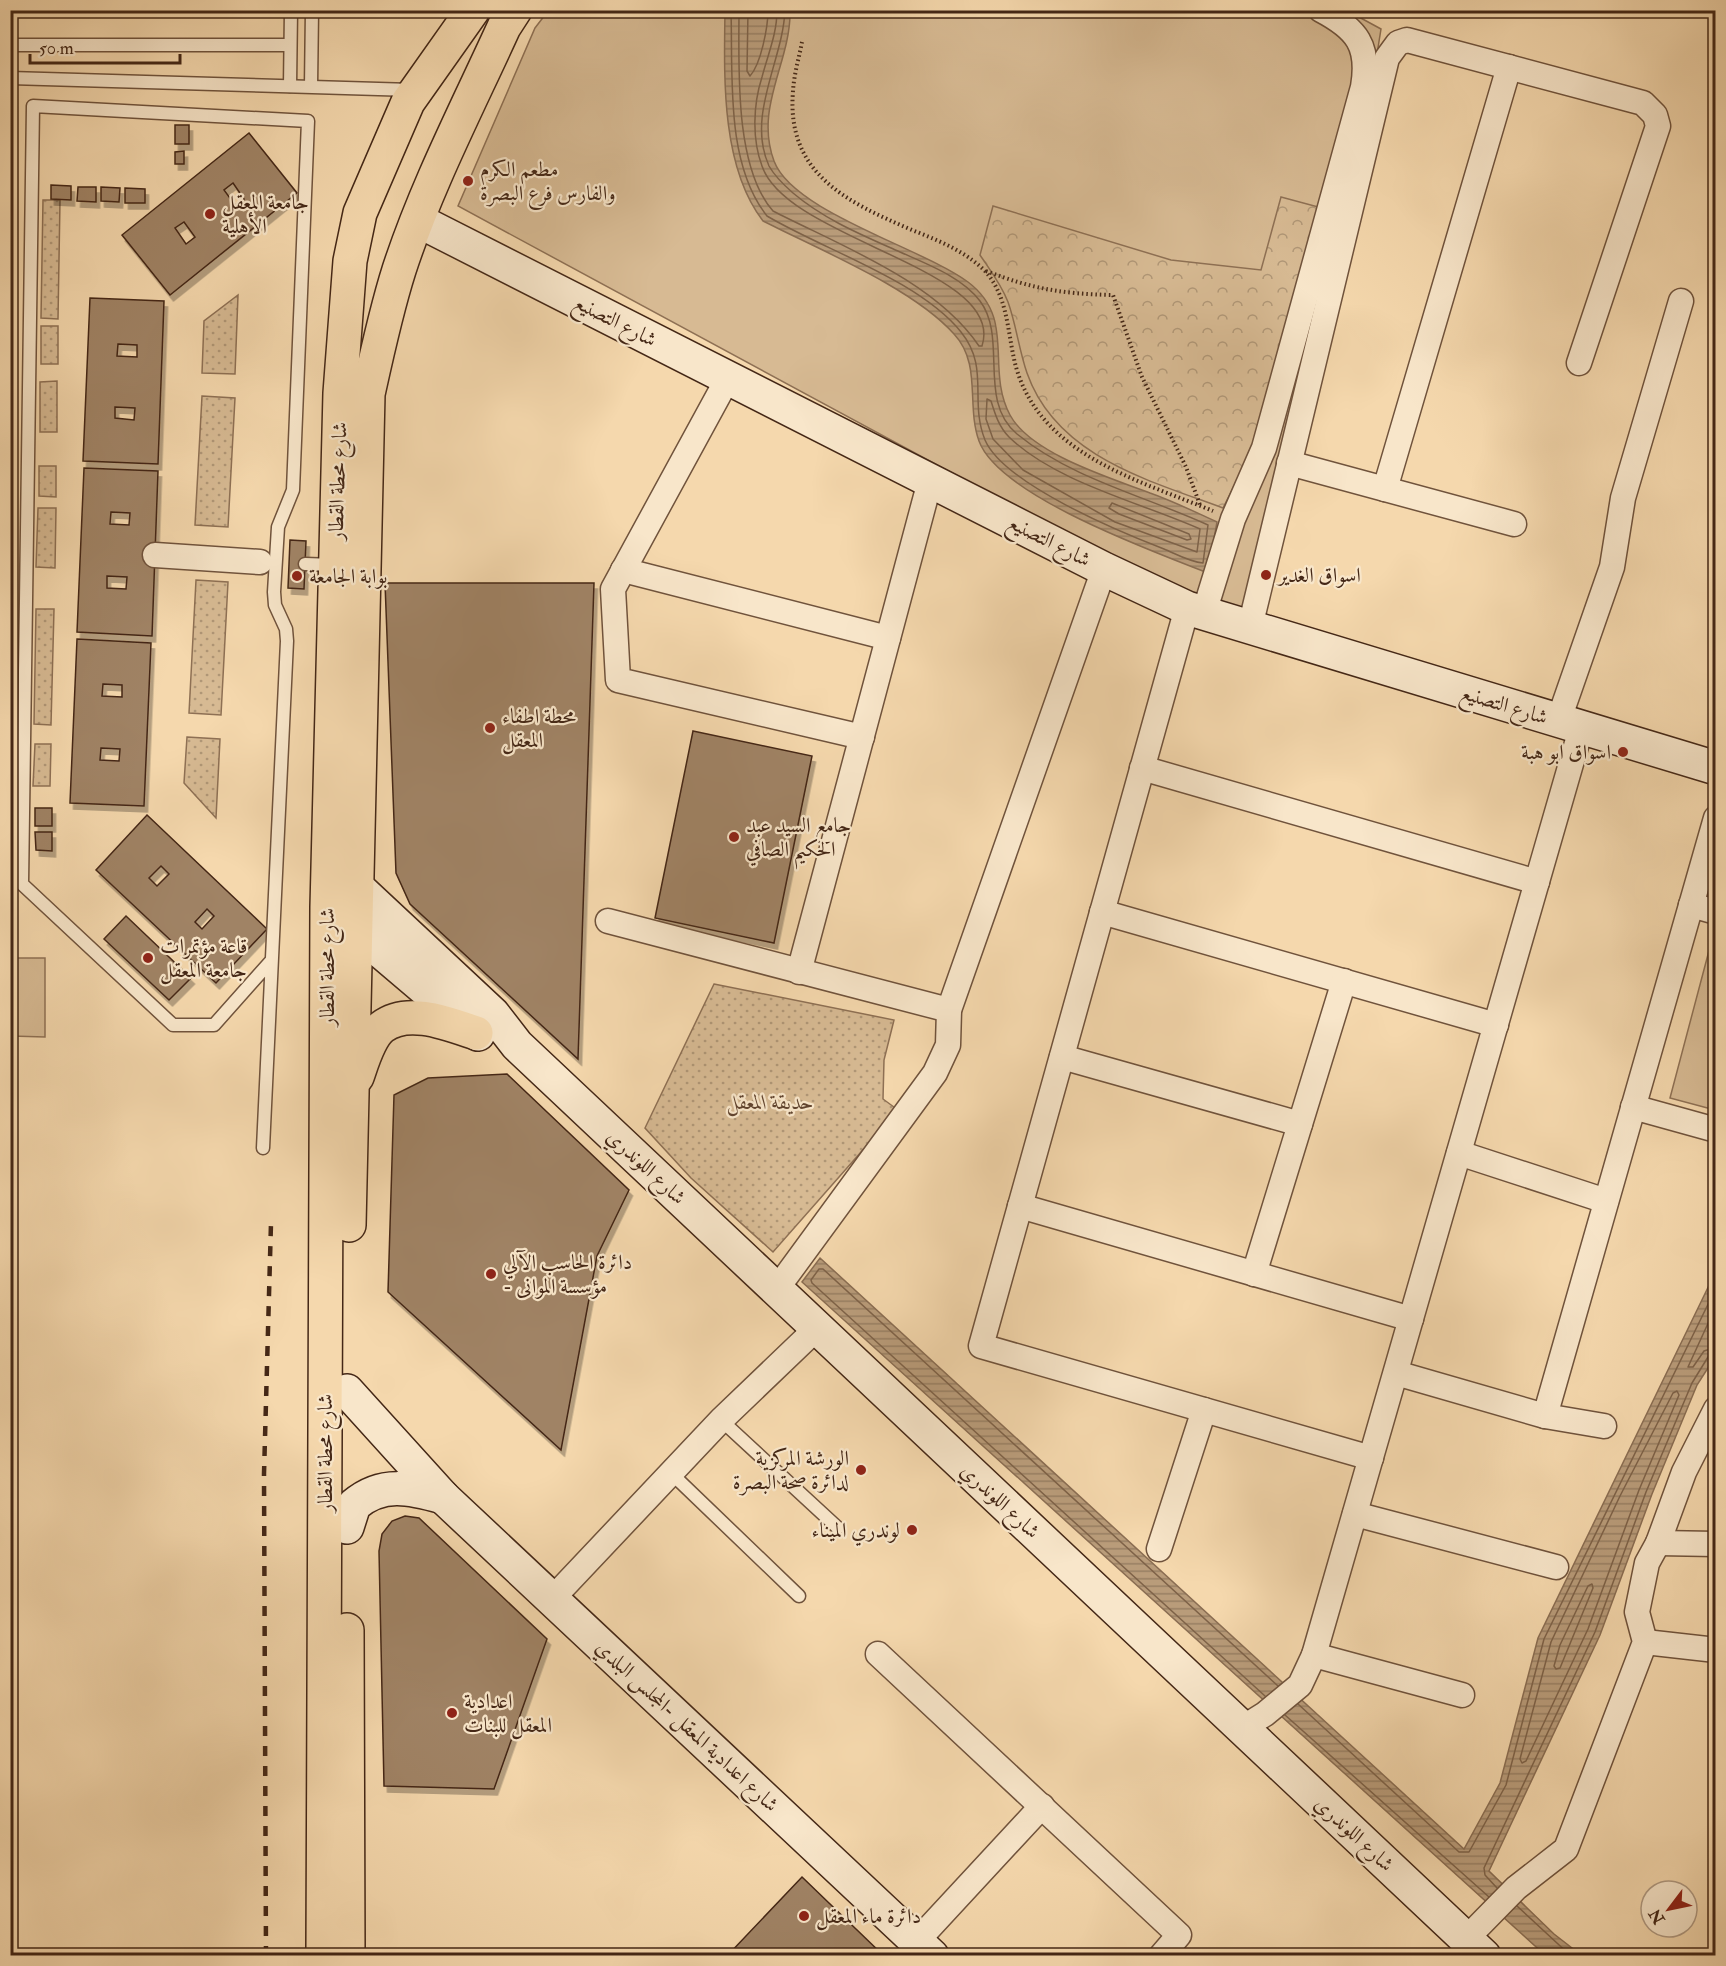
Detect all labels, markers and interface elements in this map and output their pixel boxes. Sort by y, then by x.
scale bar [30,27,180,65]
text: 50 m [39,37,74,60]
place label: مطعم الكرم والفارس فرع البصرة [480,156,616,211]
marker: مطعم الكرم والفارس فرع البصرة [461,174,475,188]
place label: جامعة المعقل الأهلية [222,189,309,240]
marker: جامعة المعقل الأهلية [203,207,217,221]
street label: شارع التصنيع [567,289,661,358]
street label: شارع محطة القطار [322,421,358,543]
street label: شارع التصنيع [1001,509,1095,578]
place label: اسواق الغدير [1276,562,1361,589]
place label: بوابة الجامعة [309,563,388,590]
marker: اسواق الغدير [1259,568,1273,582]
marker: بوابة الجامعة [290,569,304,583]
street label: شارع التصنيع [1456,679,1551,736]
place label: محطة اطفاء المعقل [502,703,576,755]
marker: محطة اطفاء المعقل [483,721,497,735]
place label: اسواق ابو هبة [1521,739,1611,766]
marker: اسواق ابو هبة [1616,745,1630,759]
place label: جامع السيد عبد الحكيم الصافي [746,812,851,870]
marker: جامع السيد عبد الحكيم الصافي [727,830,741,844]
street label: شارع محطة القطار [314,908,345,1028]
place label: قاعة مؤتمرات جامعة المعقل [160,933,247,985]
marker: قاعة مؤتمرات جامعة المعقل [141,951,155,965]
park label: حديقة المعقل [726,1089,814,1117]
street label: شارع اللوندري [598,1123,691,1214]
place label: دائرة الحاسب الآلي - مؤسسة الموانى [503,1249,632,1300]
marker: دائرة الحاسب الآلي - مؤسسة الموانى [484,1267,498,1281]
street label: شارع محطة القطار [312,1394,343,1514]
place label: الورشة المركزية لدائرة صحة البصرة [733,1445,849,1496]
street label: شارع اللوندري [952,1457,1045,1548]
marker: الورشة المركزية لدائرة صحة البصرة [854,1463,868,1477]
place label: لوندري الميناء [811,1517,900,1546]
marker: لوندري الميناء [905,1523,919,1537]
street label: شارع اعدادية المعقل -المجلس البلدي [587,1634,784,1821]
place label: اعدادية المعقل للبنات [464,1688,552,1740]
marker: اعدادية المعقل للبنات [445,1706,459,1720]
street label: شارع اللوندري [1306,1790,1399,1881]
north arrow [1639,1879,1699,1939]
place label: دائرة ماء المعقل [816,1903,921,1931]
text: N [1644,1904,1670,1929]
marker: دائرة ماء المعقل [797,1909,811,1923]

